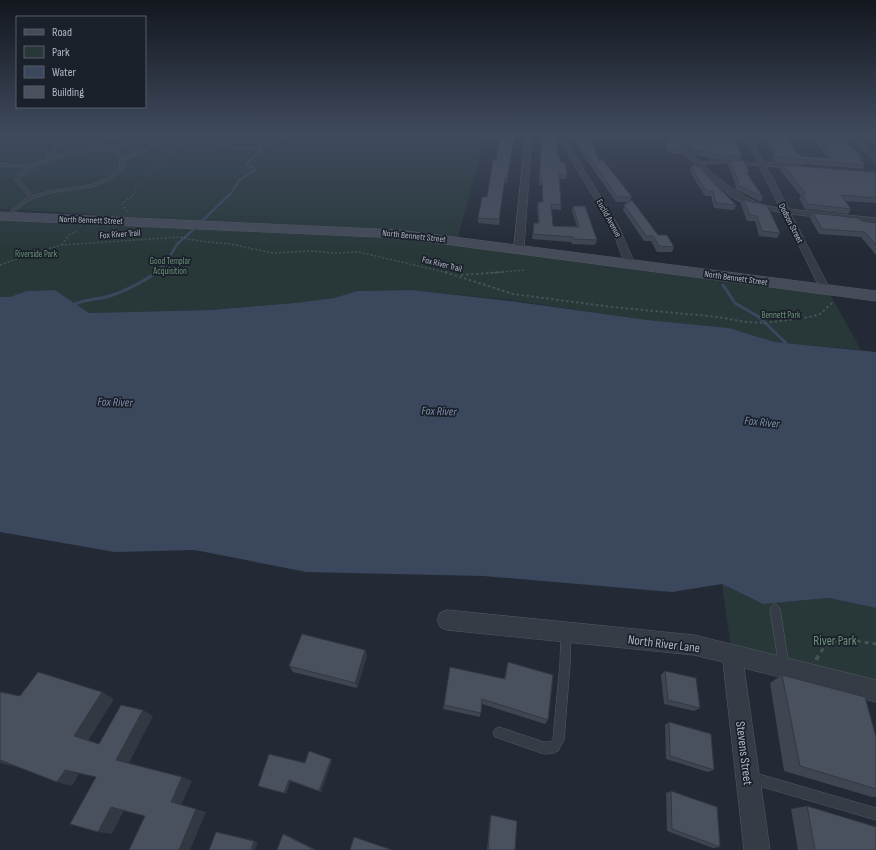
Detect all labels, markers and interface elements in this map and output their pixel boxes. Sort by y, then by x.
legend [16,16,146,108]
text: Road [52,25,72,40]
text: Park [52,45,70,60]
text: Water [52,65,76,80]
text: Building [52,85,84,100]
street label: Euclid Avenue [594,197,624,240]
street label: Dodson Street [776,202,805,245]
street label: North Bennett Street [59,214,123,227]
street label: Fox River Trail [99,228,141,241]
street label: North Bennett Street [382,228,447,245]
park label: Riverside Park [15,249,58,260]
street label: Fox River Trail [421,254,463,275]
park label: Good Templar Acquisition [149,256,191,277]
street label: North Bennett Street [704,269,769,288]
park label: Bennett Park [762,310,801,321]
water label: Fox River [97,394,134,411]
water label: Fox River [421,403,458,420]
water label: Fox River [744,413,781,432]
street label: North River Lane [627,632,701,656]
park label: River Park [813,633,857,649]
street label: Stevens Street [732,720,756,786]

